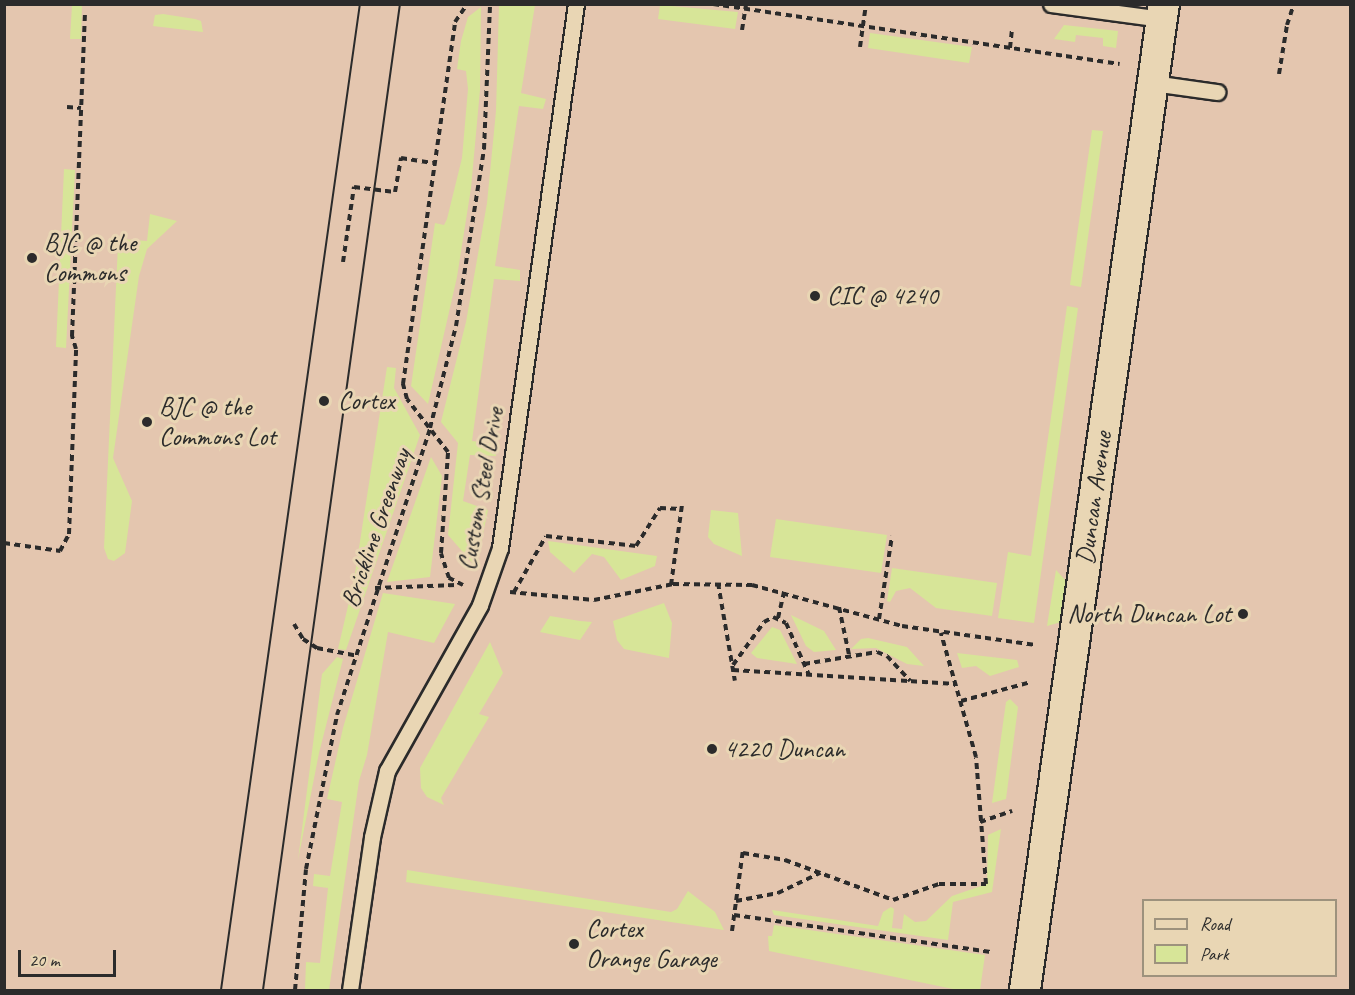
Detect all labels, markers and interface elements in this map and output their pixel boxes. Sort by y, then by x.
place label: BJC @ the Commons [44,227,136,288]
marker: BJC @ the Commons [25,251,39,265]
place label: CIC @ 4240 [827,280,938,312]
marker: CIC @ 4240 [808,289,822,303]
place label: Cortex [338,385,395,417]
place label: BJC @ the Commons Lot [159,391,276,452]
marker: Cortex [315,392,333,410]
street label: Custom Steel Drive [451,405,511,573]
marker: BJC @ the Commons Lot [140,415,154,429]
street label: Duncan Avenue [1069,430,1119,566]
street label: Brickline Greenway [334,445,418,611]
place label: North Duncan Lot [1067,598,1231,630]
marker: North Duncan Lot [1236,607,1250,621]
place label: 4220 Duncan [724,733,845,765]
marker: 4220 Duncan [705,742,719,756]
legend [1142,899,1337,977]
place label: Cortex Orange Garage [586,913,717,975]
text: Road [1200,913,1230,935]
marker: Cortex Orange Garage [567,937,581,951]
scale bar [21,938,118,976]
text: Park [1200,943,1229,965]
text: 20 m [29,949,60,971]

